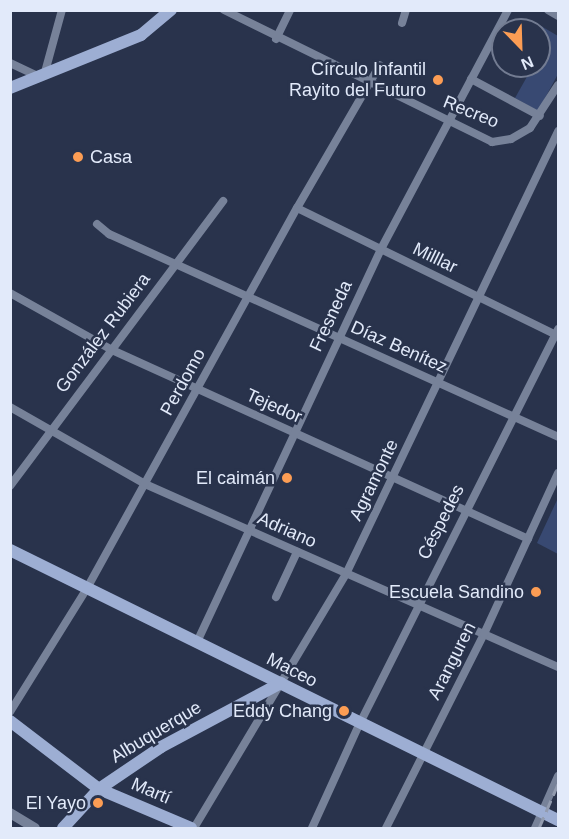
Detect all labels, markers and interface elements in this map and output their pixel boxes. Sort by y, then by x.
north arrow [491,18,551,78]
text: N [519,53,536,73]
place label: Círculo Infantil Rayito del Futuro [289,59,426,101]
marker: Círculo Infantil Rayito del Futuro [431,73,445,87]
street label: Recreo [440,91,502,133]
place label: Casa [90,146,132,168]
marker: Casa [71,150,85,164]
street label: Milllar [409,238,461,278]
street label: González Rubiera [51,269,155,397]
street label: Fresneda [305,277,357,355]
street label: Díaz Benítez [348,316,450,378]
street label: Perdomo [156,345,210,419]
street label: Tejedor [243,384,305,428]
street label: Agramonte [345,436,403,524]
place label: El caimán [196,467,275,489]
marker: El caimán [280,471,294,485]
street label: Céspedes [413,481,469,563]
street label: Adriano [254,508,320,552]
place label: Escuela Sandino [389,581,524,603]
marker: Escuela Sandino [529,585,543,599]
street label: Aranguren [423,619,481,703]
street label: Maceo [263,648,321,692]
street label: Albuquerque [107,696,205,768]
place label: Eddy Chang [233,700,332,722]
marker: Eddy Chang [337,704,351,718]
street label: Martí [128,773,174,809]
place label: El Yayo [25,792,86,814]
marker: El Yayo [91,796,105,810]

